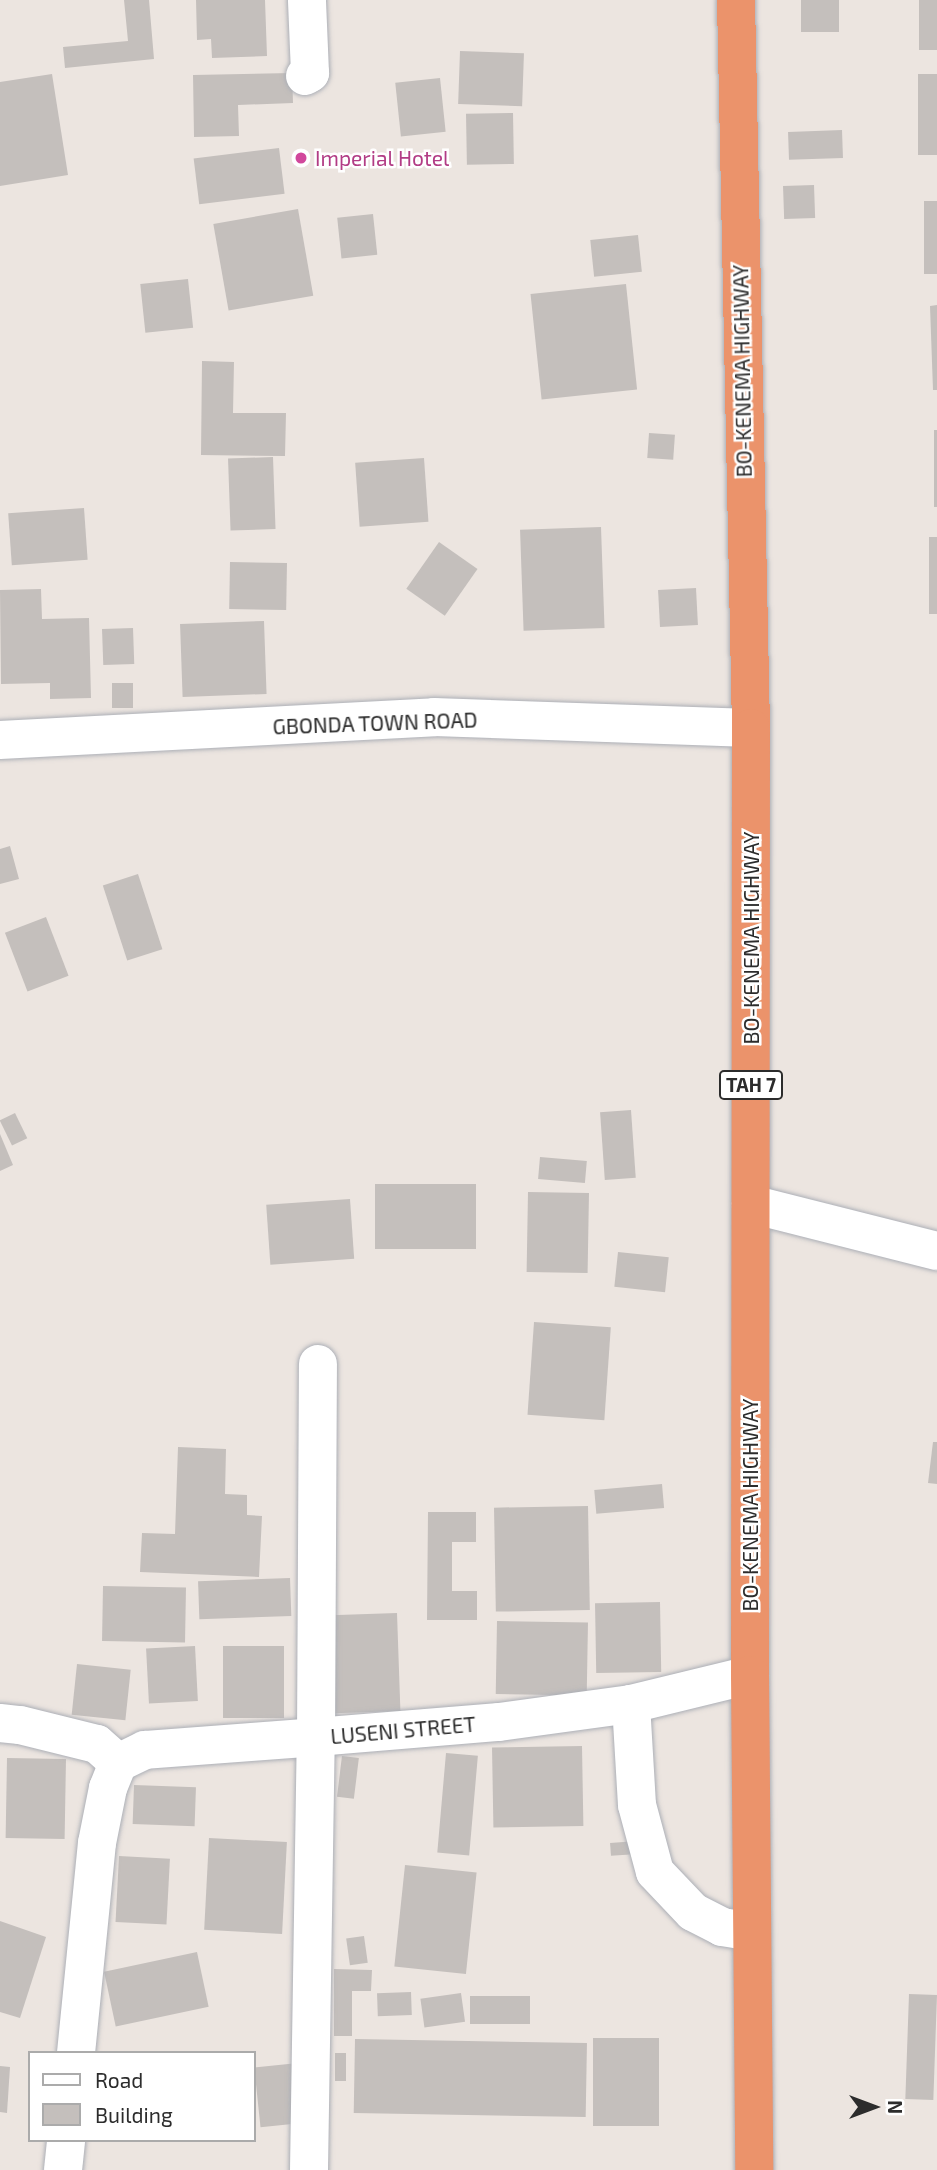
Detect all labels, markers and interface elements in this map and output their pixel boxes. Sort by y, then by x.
place label: Imperial Hotel [315,145,450,171]
marker: Imperial Hotel [293,150,309,166]
street label: BO-KENEMA HIGHWAY [728,264,756,478]
street label: GBONDA TOWN ROAD [272,707,478,739]
street label: BO-KENEMA HIGHWAY [738,831,764,1045]
road number: TAH 7 [718,1070,784,1100]
street label: BO-KENEMA HIGHWAY [737,1398,763,1612]
street label: LUSENI STREET [329,1711,477,1749]
legend [28,2051,256,2142]
text: Road [95,2067,143,2092]
north arrow [839,2072,909,2142]
text: N [884,2100,907,2114]
text: Building [95,2102,173,2127]

